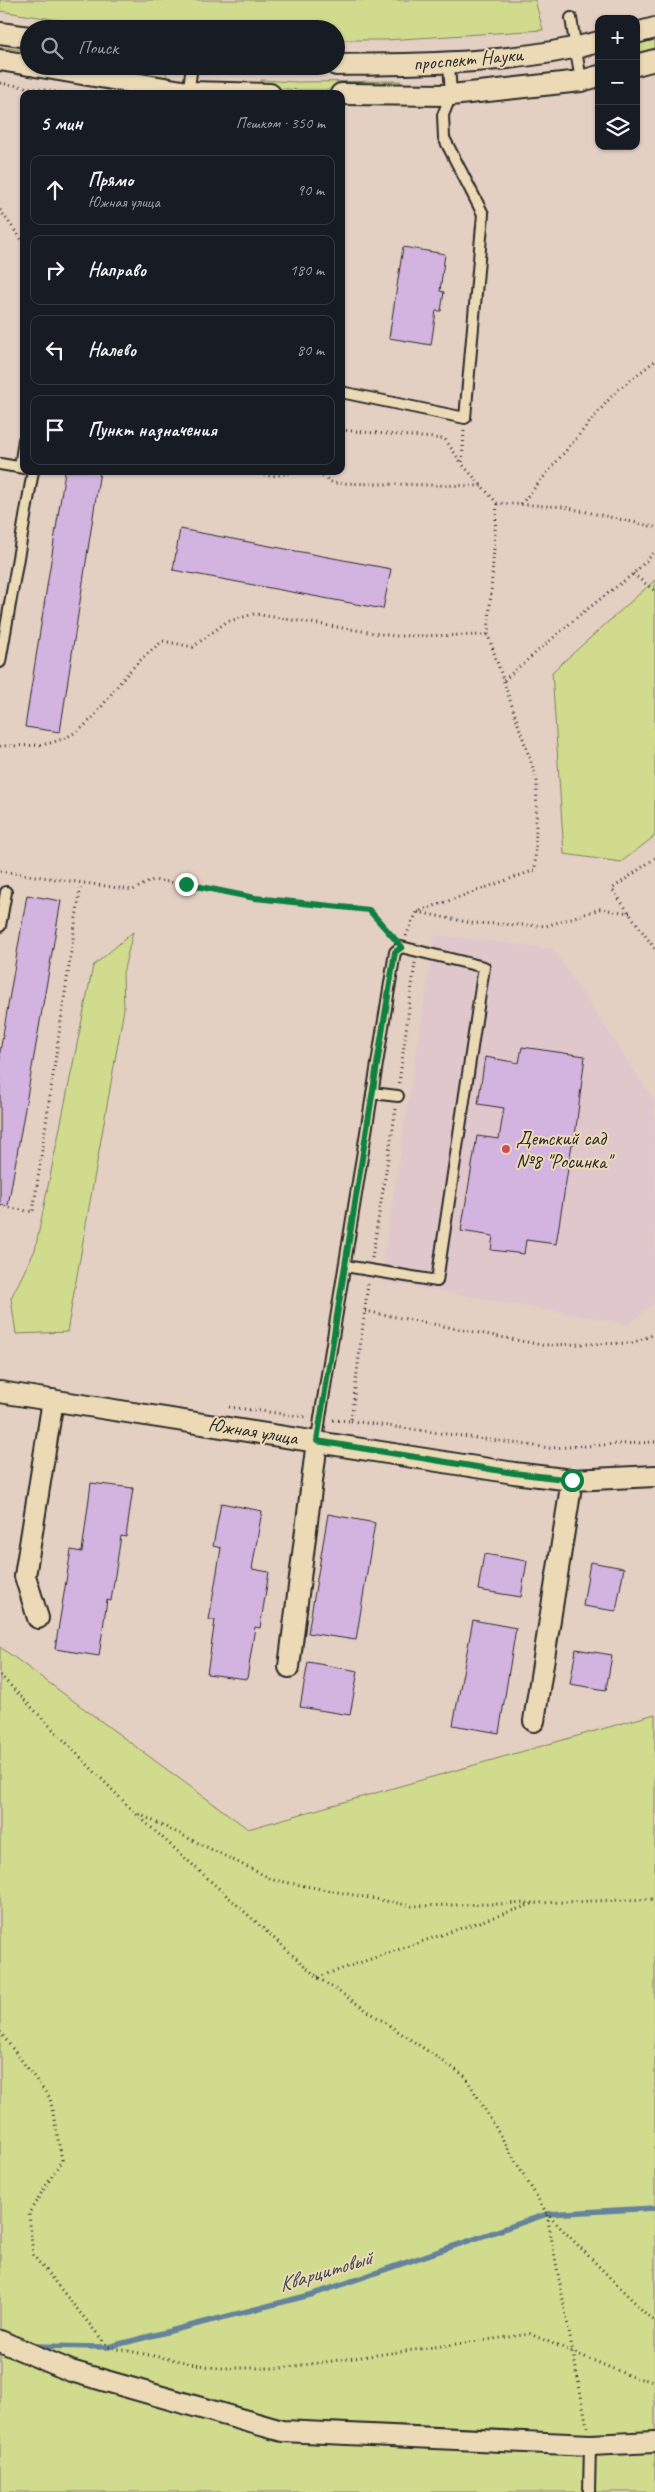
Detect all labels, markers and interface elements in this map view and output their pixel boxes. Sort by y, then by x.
map controls [595,15,640,150]
button: + [595,15,640,60]
search box [20,20,345,75]
icon: search [38,34,66,62]
text: Поиск [78,36,118,60]
street label: проспект Науки [412,42,525,76]
button: − [595,60,640,105]
button: layers [595,105,640,150]
text: 5 мин [40,110,82,136]
text: Пешком · 350 m [236,113,325,133]
text: Прямо [88,168,133,192]
icon: ahead [41,176,69,204]
text: 90 m [297,180,324,200]
text: Южная улица [88,192,160,212]
icon: right [41,256,69,284]
text: Направо [88,258,146,282]
text: 180 m [290,260,324,280]
icon: left [41,336,69,364]
text: Налево [88,338,136,362]
text: 80 m [297,340,324,360]
icon: arrive [41,416,69,444]
text: Пункт назначения [88,418,217,442]
route end [175,873,198,896]
place label: Детский сад №8 "Росинка" [516,1126,615,1174]
marker: Детский сад №8 "Росинка" [500,1143,512,1155]
street label: Южная улица [207,1412,301,1451]
route start [561,1469,584,1492]
water label: Кварцитовый [275,2243,379,2297]

